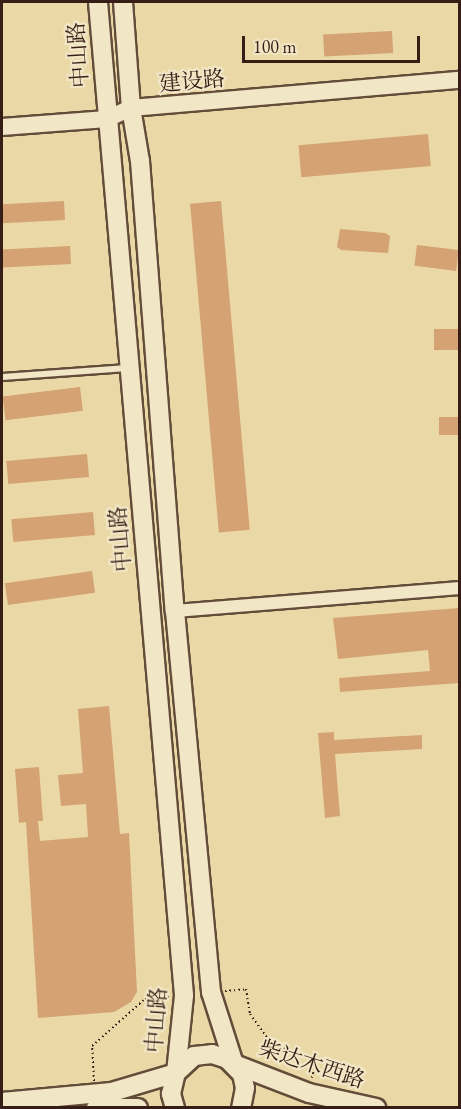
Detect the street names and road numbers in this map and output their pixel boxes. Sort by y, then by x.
street label: 中山路 [63,21,93,89]
street label: 建设路 [158,65,226,97]
street label: 中山路 [104,505,136,573]
street label: 中山路 [141,986,171,1054]
street label: 柴达木西路 [256,1034,368,1094]

